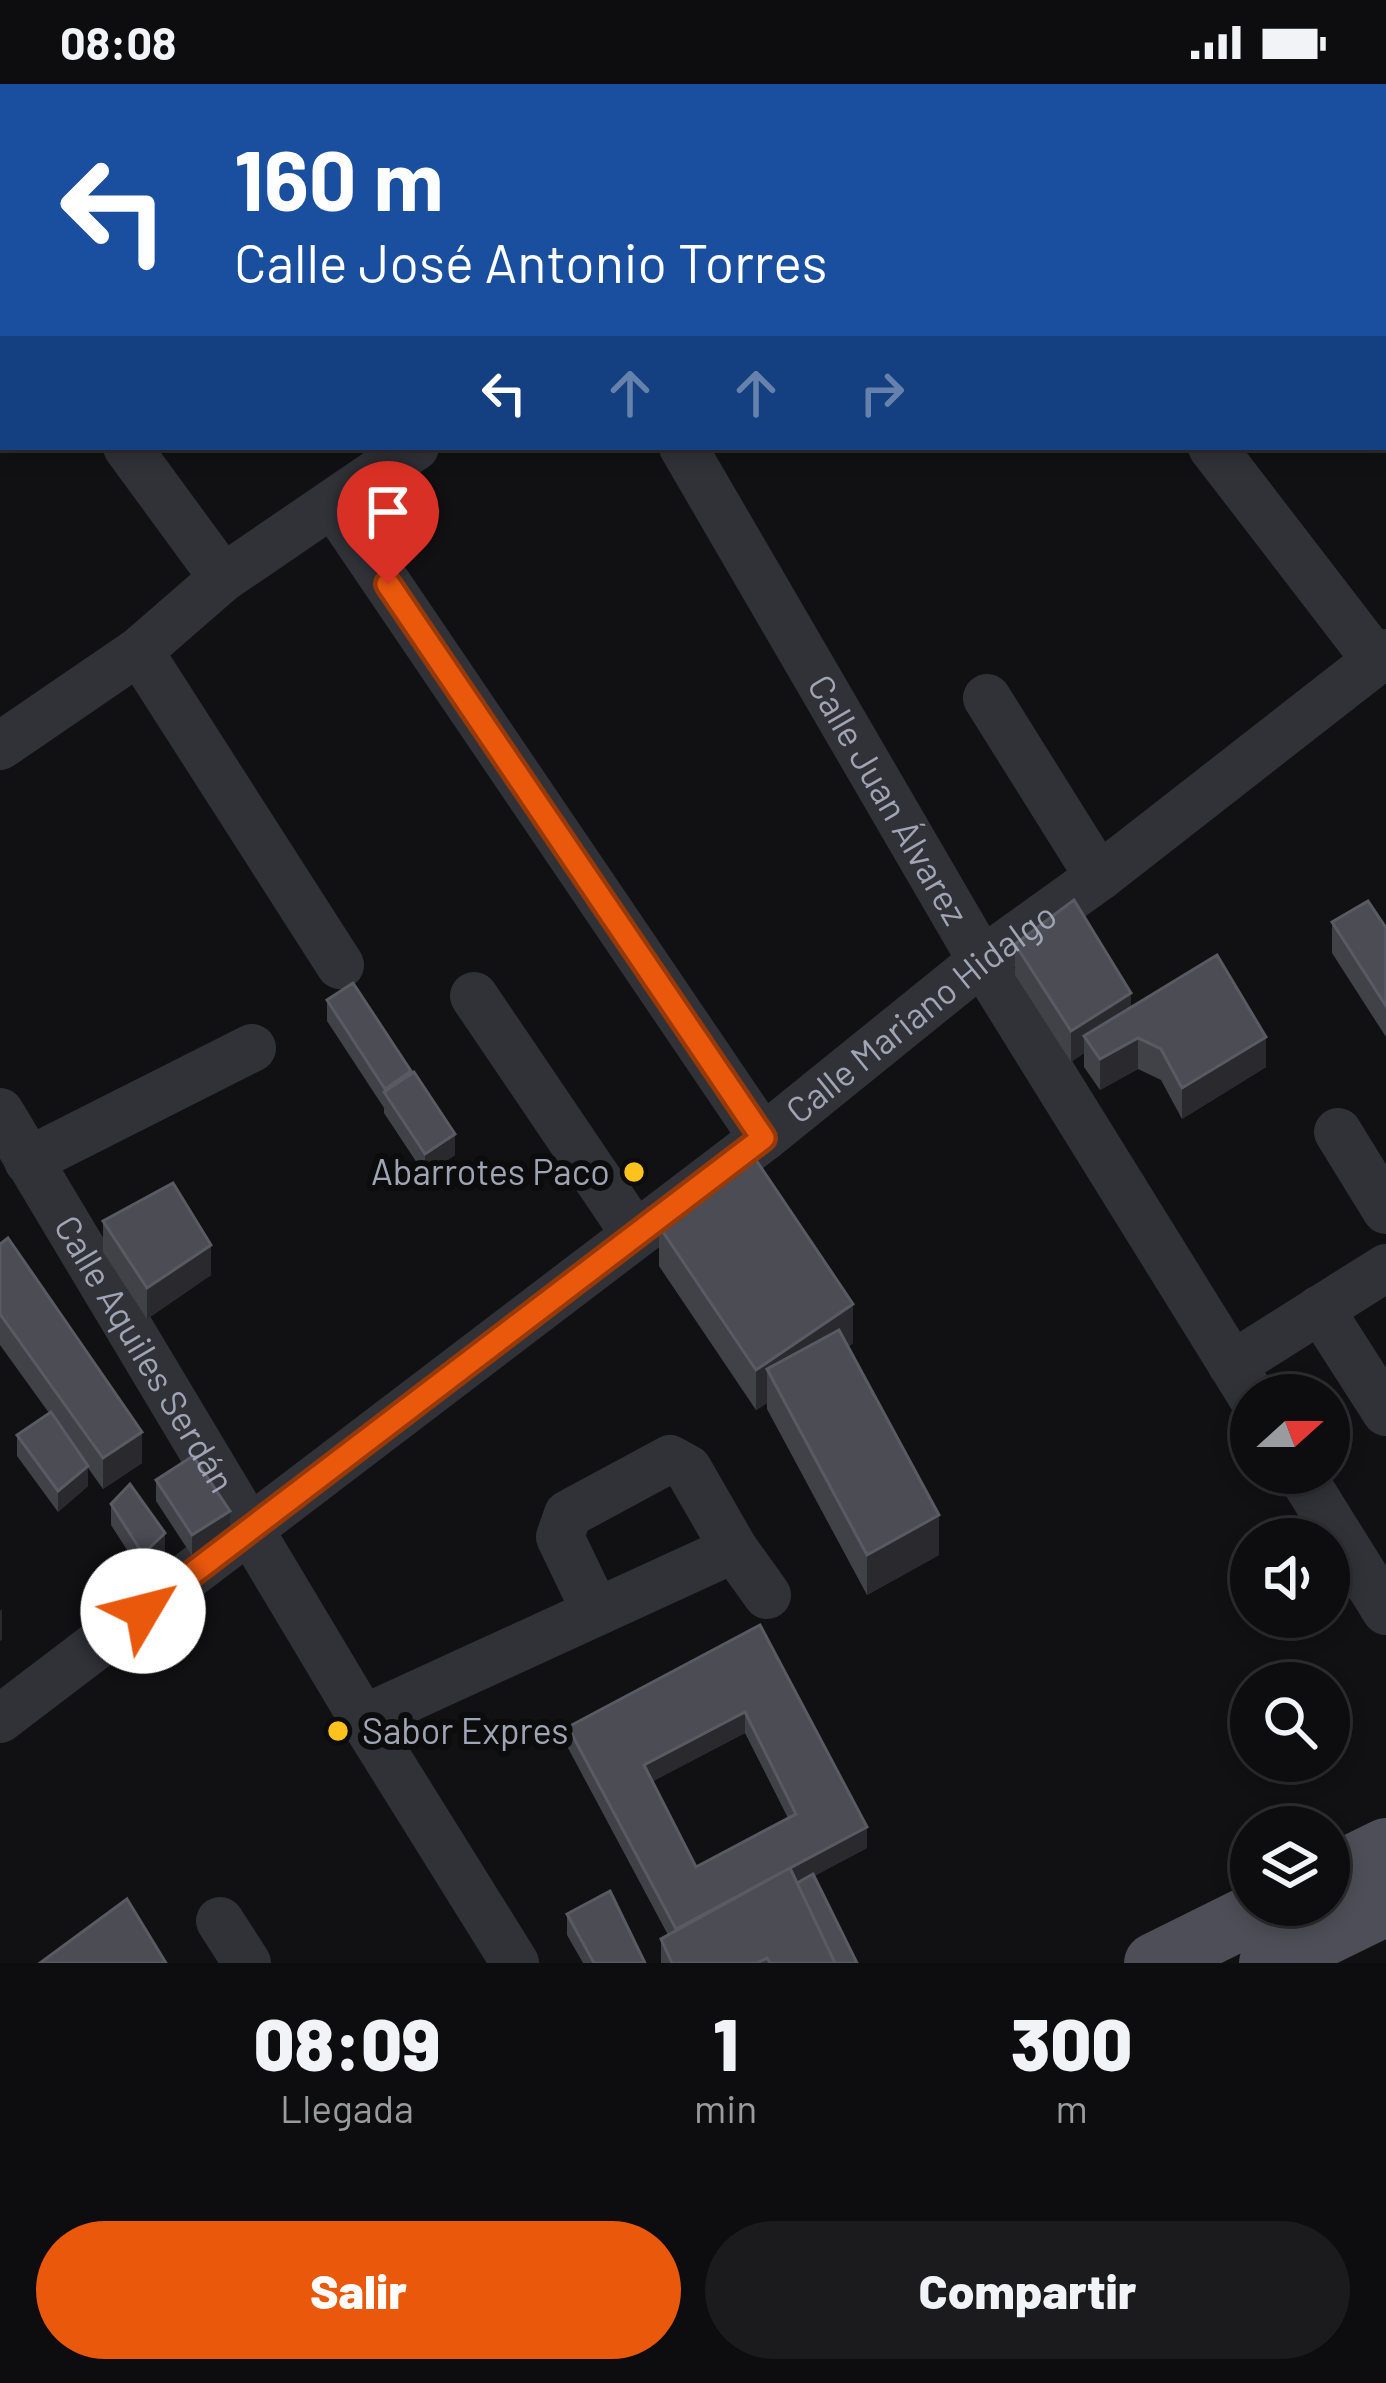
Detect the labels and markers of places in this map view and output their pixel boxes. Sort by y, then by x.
pin [337,461,439,584]
place label: Abarrotes Paco [371,1149,610,1192]
marker: Abarrotes Paco [621,1159,647,1185]
place label: Sabor Expres [362,1708,569,1751]
marker: Sabor Expres [325,1718,351,1744]

